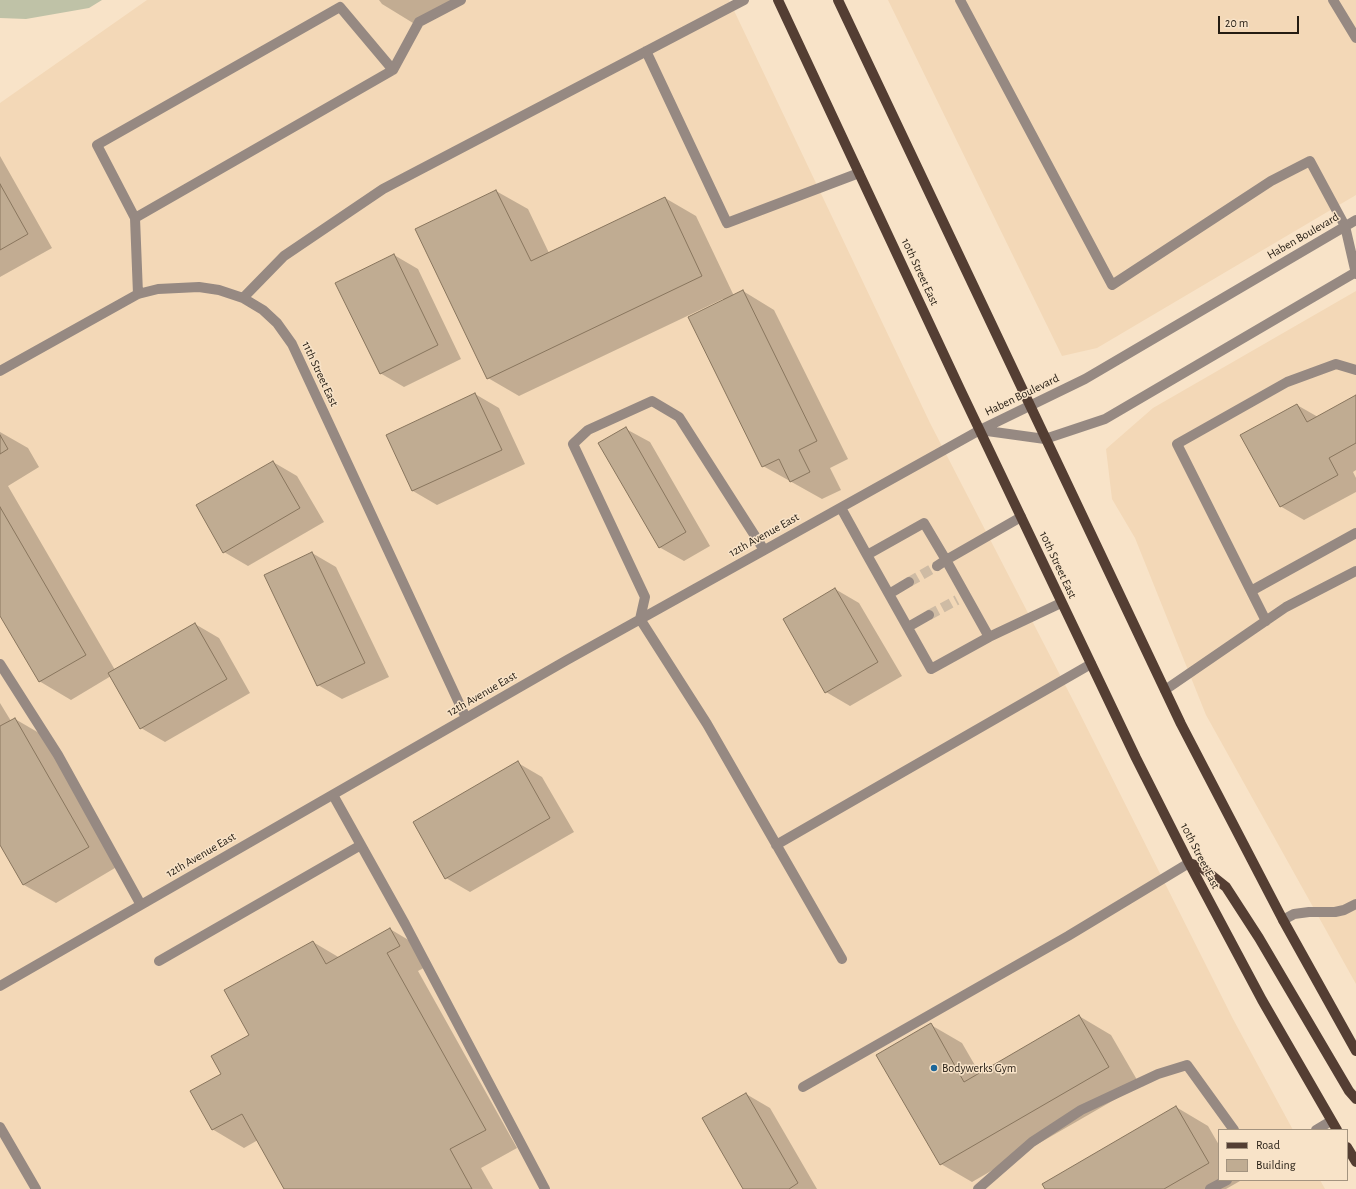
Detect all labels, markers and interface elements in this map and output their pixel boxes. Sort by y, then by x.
scale bar [1220,8,1301,34]
text: 20 m [1225,17,1248,29]
street label: Haben Boulevard [1264,210,1342,262]
street label: 10th Street East [898,236,942,308]
street label: 11th Street East [299,339,341,409]
street label: Haben Boulevard [983,371,1061,419]
street label: 12th Avenue East [726,510,802,560]
street label: 10th Street East [1036,529,1080,601]
street label: 12th Avenue East [445,668,519,720]
street label: 10th Street East [1177,821,1223,891]
street label: 12th Avenue East [164,829,238,881]
place label: Bodywerks Gym [942,1061,1016,1075]
marker: Bodywerks Gym [929,1063,939,1073]
legend [1218,1129,1348,1181]
text: Road [1256,1139,1280,1151]
text: Building [1256,1159,1296,1171]

